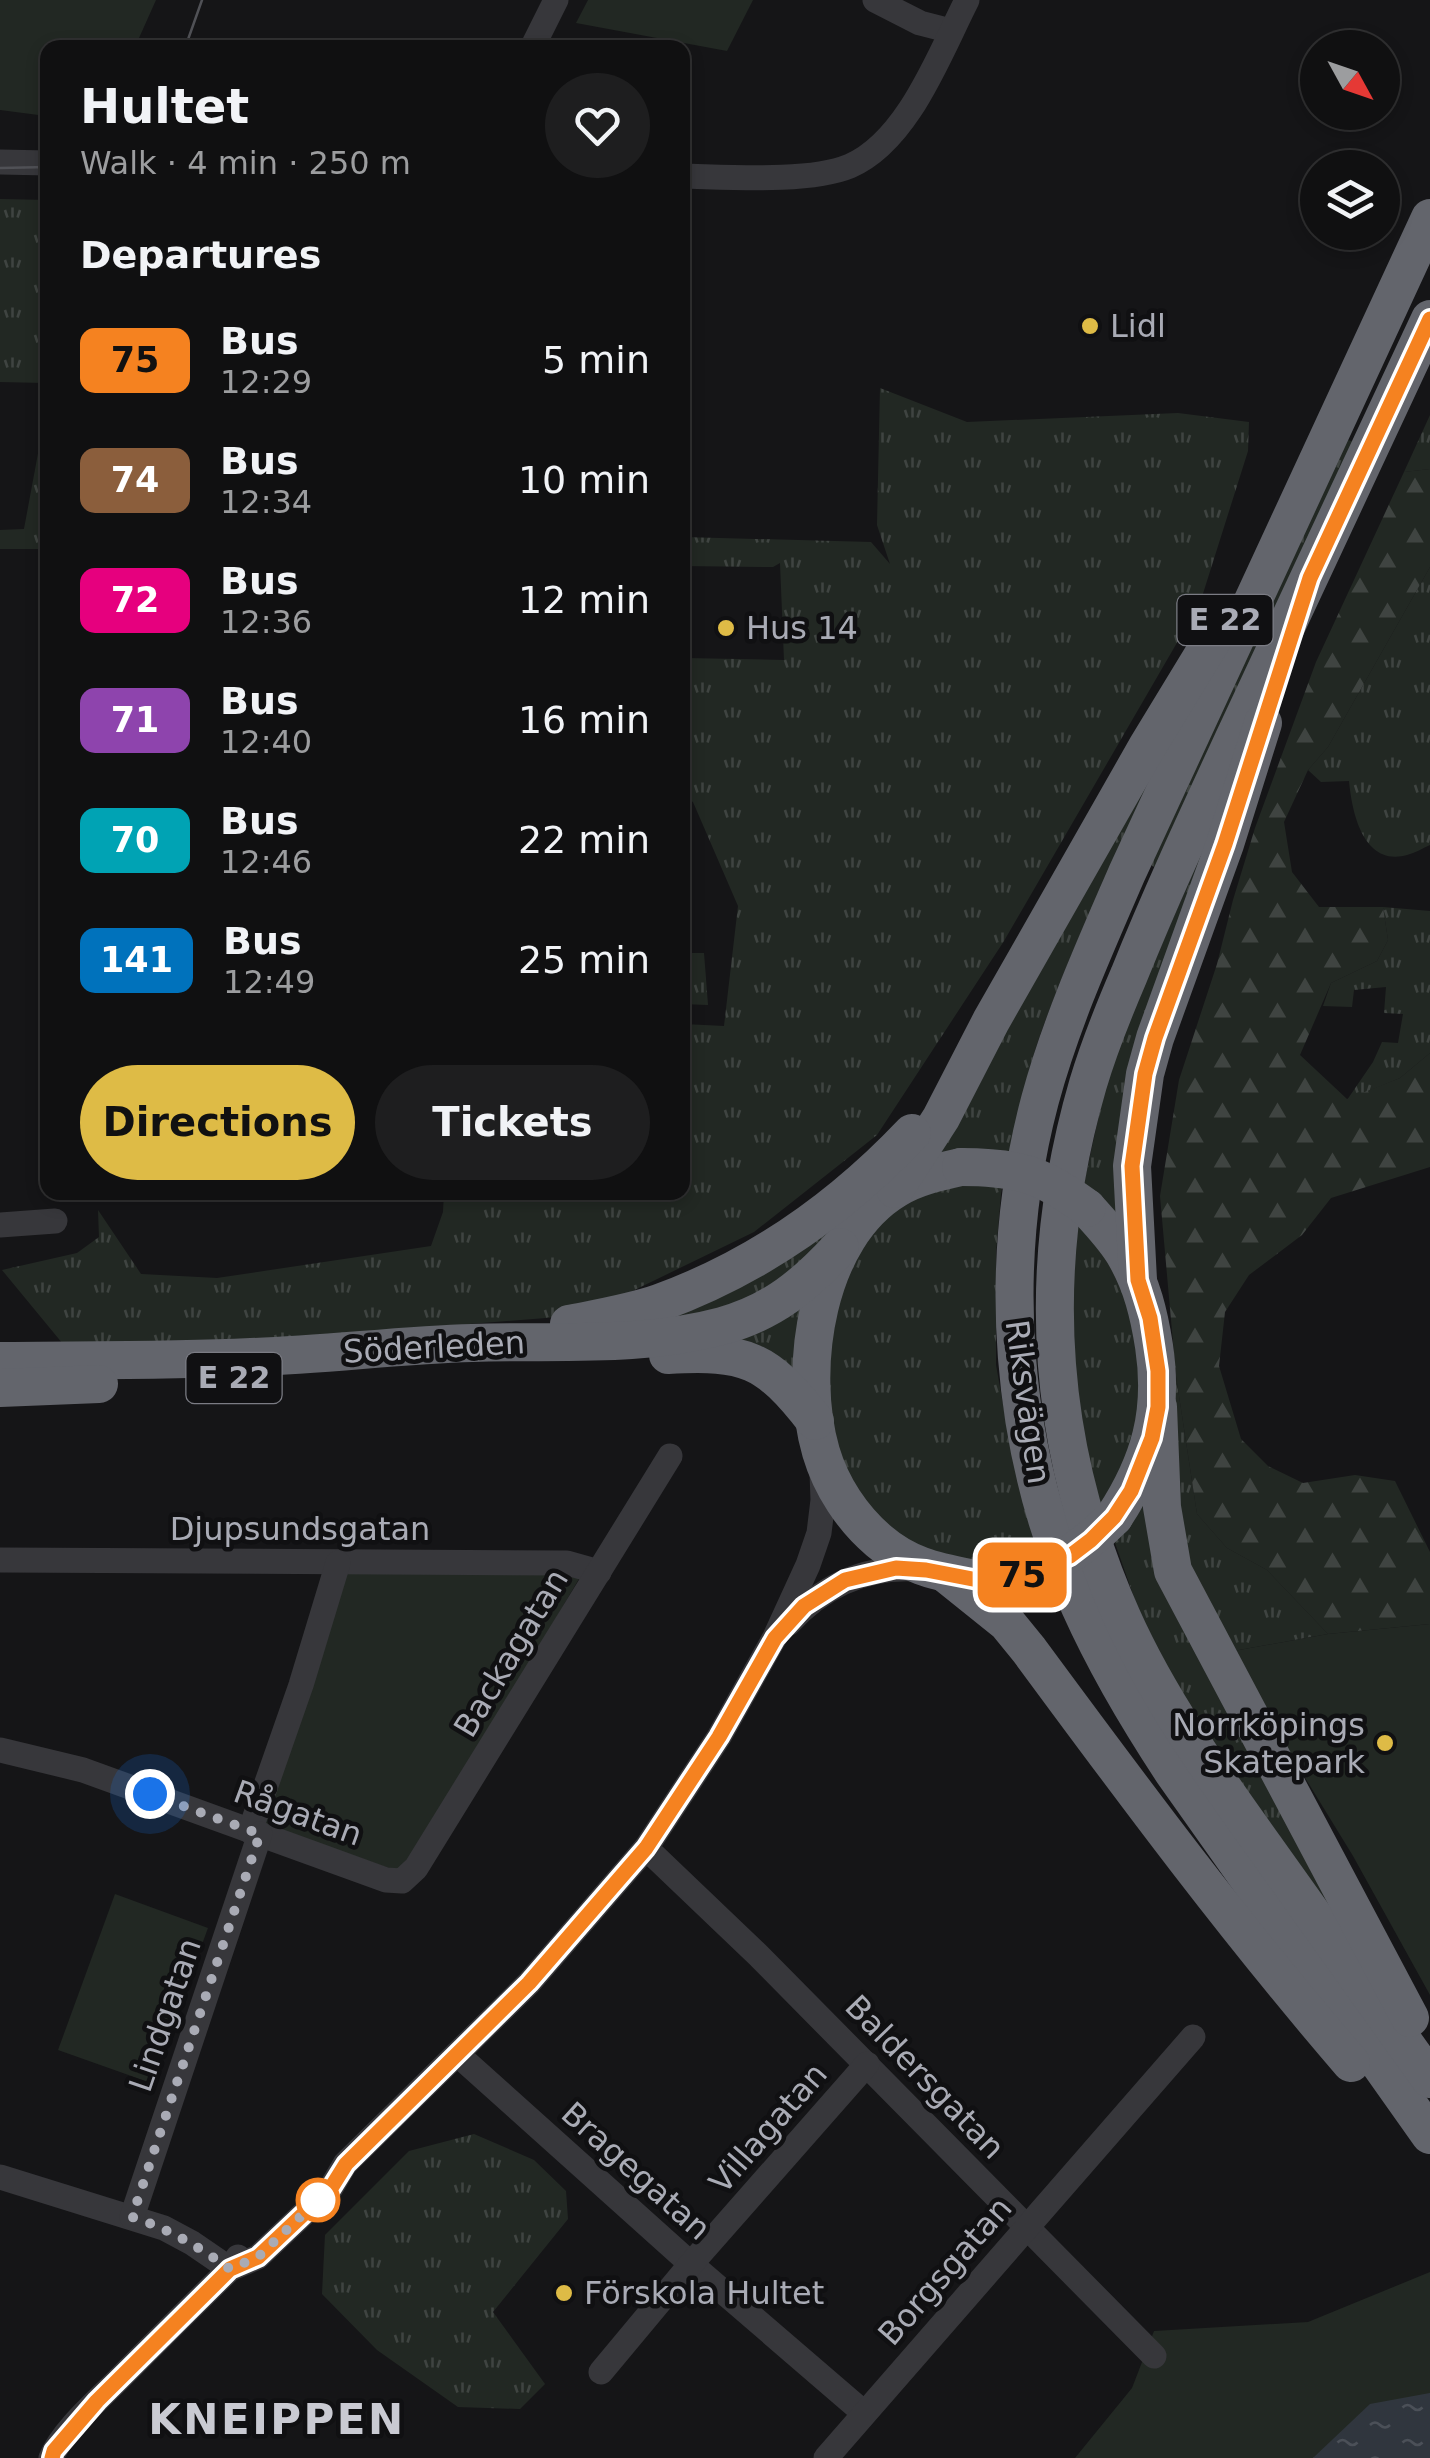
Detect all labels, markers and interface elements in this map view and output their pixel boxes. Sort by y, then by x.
north arrow [1300,30,1400,130]
map controls [1300,30,1400,250]
button: heart [545,73,650,178]
text: Hultet [80,78,249,134]
text: Walk · 4 min · 250 m [80,144,411,182]
button: layers [1300,150,1400,250]
text: Departures [80,233,321,277]
place label: Lidl [1110,307,1166,345]
marker: Lidl [1079,315,1101,337]
text: Bus [220,319,299,363]
text: 5 min [542,338,650,382]
text: 75 [111,340,159,380]
text: 12:29 [220,363,312,401]
text: Bus [220,439,299,483]
text: 10 min [518,458,650,502]
text: 74 [111,460,159,500]
text: 12:34 [220,483,312,521]
text: Bus [220,559,299,603]
text: 12 min [518,578,650,622]
text: 72 [111,580,159,620]
road number: E 22 [1178,595,1272,645]
text: 12:36 [220,603,312,641]
place label: Hus 14 [746,609,858,647]
marker: Hus 14 [715,617,737,639]
text: Bus [220,679,299,723]
text: 16 min [518,698,650,742]
text: 71 [111,700,159,740]
text: 12:40 [220,723,312,761]
text: Bus [220,799,299,843]
text: 22 min [518,818,650,862]
text: 70 [111,820,159,860]
text: 12:46 [220,843,312,881]
text: Bus [223,919,302,963]
text: 25 min [518,938,650,982]
text: 141 [100,940,173,980]
text: 12:49 [223,963,315,1001]
button: Directions [80,1065,355,1180]
button: Tickets [375,1065,650,1180]
street label: Riksvägen [998,1318,1058,1486]
street label: Söderleden [342,1323,526,1371]
road number: E 22 [186,1353,282,1403]
street label: Djupsundsgatan [170,1510,430,1548]
line badge: 75 [977,1542,1067,1608]
text: 75 [998,1555,1046,1595]
street label: Backagatan [446,1562,576,1744]
place label: Norrköpings Skatepark [1172,1706,1365,1781]
marker: Norrköpings Skatepark [1374,1732,1396,1754]
your location [125,1769,175,1819]
street label: Rågatan [229,1772,367,1854]
street label: Lindgatan [121,1933,209,2097]
street label: Baldersgatan [837,1987,1013,2167]
street label: Villagatan [701,2055,835,2201]
street label: Bragegatan [554,2094,718,2248]
unlabelled marker [297,2179,339,2221]
street label: Borgsgatan [870,2189,1020,2353]
place label: Förskola Hultet [584,2274,824,2312]
marker: Förskola Hultet [553,2282,575,2304]
district label: KNEIPPEN [148,2395,406,2444]

